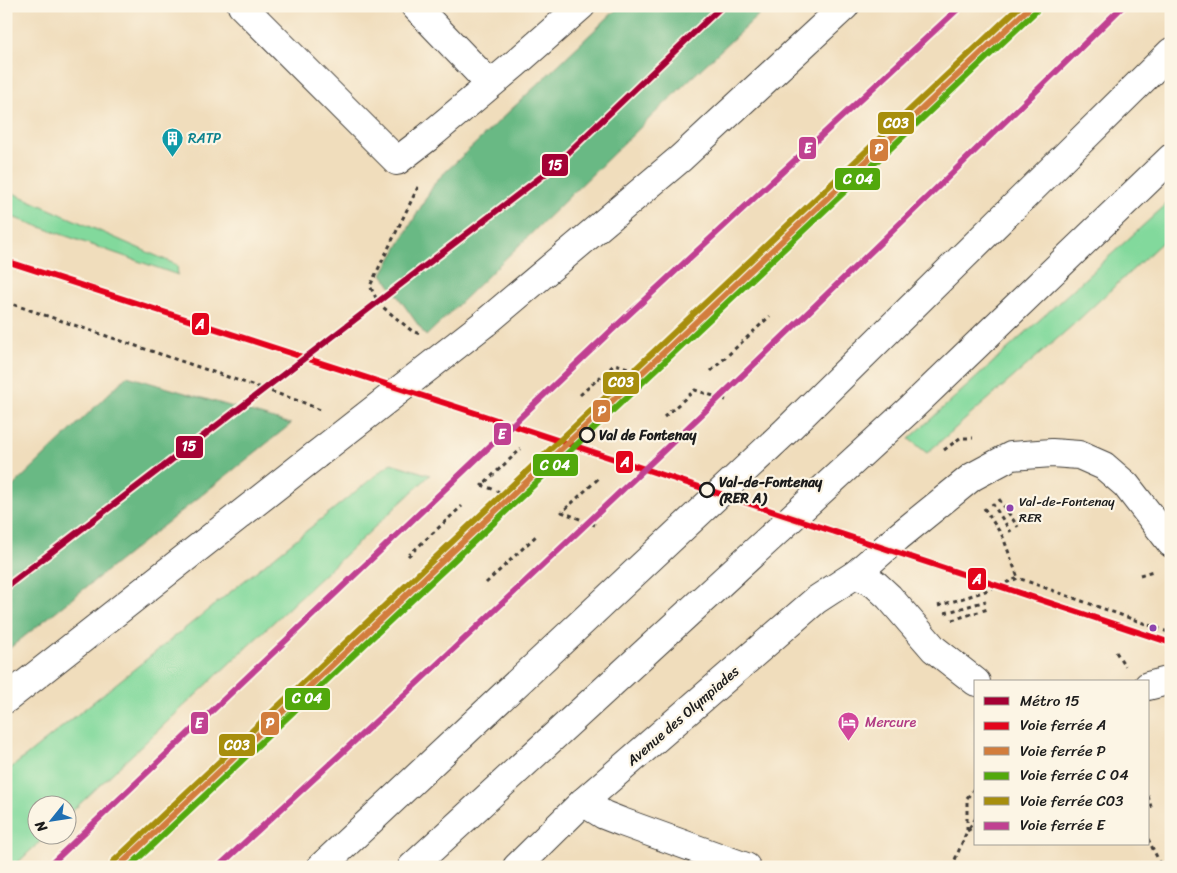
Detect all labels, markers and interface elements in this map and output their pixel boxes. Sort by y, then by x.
line badge: C03 [877,111,915,135]
text: C03 [882,111,909,136]
building icon: RATP [160,126,184,157]
place label: RATP [188,126,221,151]
line badge: E [798,136,817,160]
text: E [804,136,813,161]
text: P [875,137,884,162]
line badge: P [869,138,889,162]
line badge: 15 [541,153,569,177]
text: 15 [548,153,563,178]
line badge: C 04 [834,167,881,191]
text: C 04 [842,167,873,192]
line badge: A [191,312,210,336]
text: A [194,312,205,337]
text: C03 [607,370,634,395]
line badge: C03 [602,371,640,395]
line badge: P [592,399,611,423]
text: P [598,399,607,424]
line badge: E [493,422,512,446]
text: E [498,422,507,447]
place label: Val de Fontenay [599,423,697,448]
marker: Val de Fontenay [579,427,595,443]
text: 15 [182,434,197,459]
line badge: 15 [175,435,204,459]
line badge: A [615,450,634,474]
text: A [619,450,630,475]
line badge: C 04 [532,453,579,477]
text: C 04 [539,453,570,478]
place label: Val-de-Fontenay (RER A) [719,470,823,511]
marker: Val-de-Fontenay (RER A) [699,482,715,498]
place label: Val-de-Fontenay RER [1019,490,1115,529]
marker: Val-de-Fontenay RER [1005,503,1015,513]
line badge: A [967,567,987,591]
text: A [971,567,982,592]
unlabelled marker [1148,623,1158,633]
street label: Avenue des Olympiades [620,659,746,773]
legend [974,680,1150,846]
text: C 04 [291,686,322,711]
line badge: C 04 [284,687,331,711]
text: Métro 15 [1020,688,1080,714]
hotel icon: Mercure [837,710,861,741]
place label: Mercure [865,710,917,735]
line badge: E [190,711,209,735]
text: E [195,711,204,736]
line badge: P [260,711,280,736]
text: P [266,711,275,736]
text: Voie ferrée A [1020,712,1106,738]
line badge: C03 [218,733,256,757]
text: C03 [223,733,250,758]
text: Voie ferrée P [1020,738,1106,764]
text: Voie ferrée C 04 [1020,762,1129,788]
text: Voie ferrée C03 [1020,788,1124,814]
north arrow [28,796,78,846]
text: Voie ferrée E [1020,812,1107,838]
text: N [28,816,55,838]

